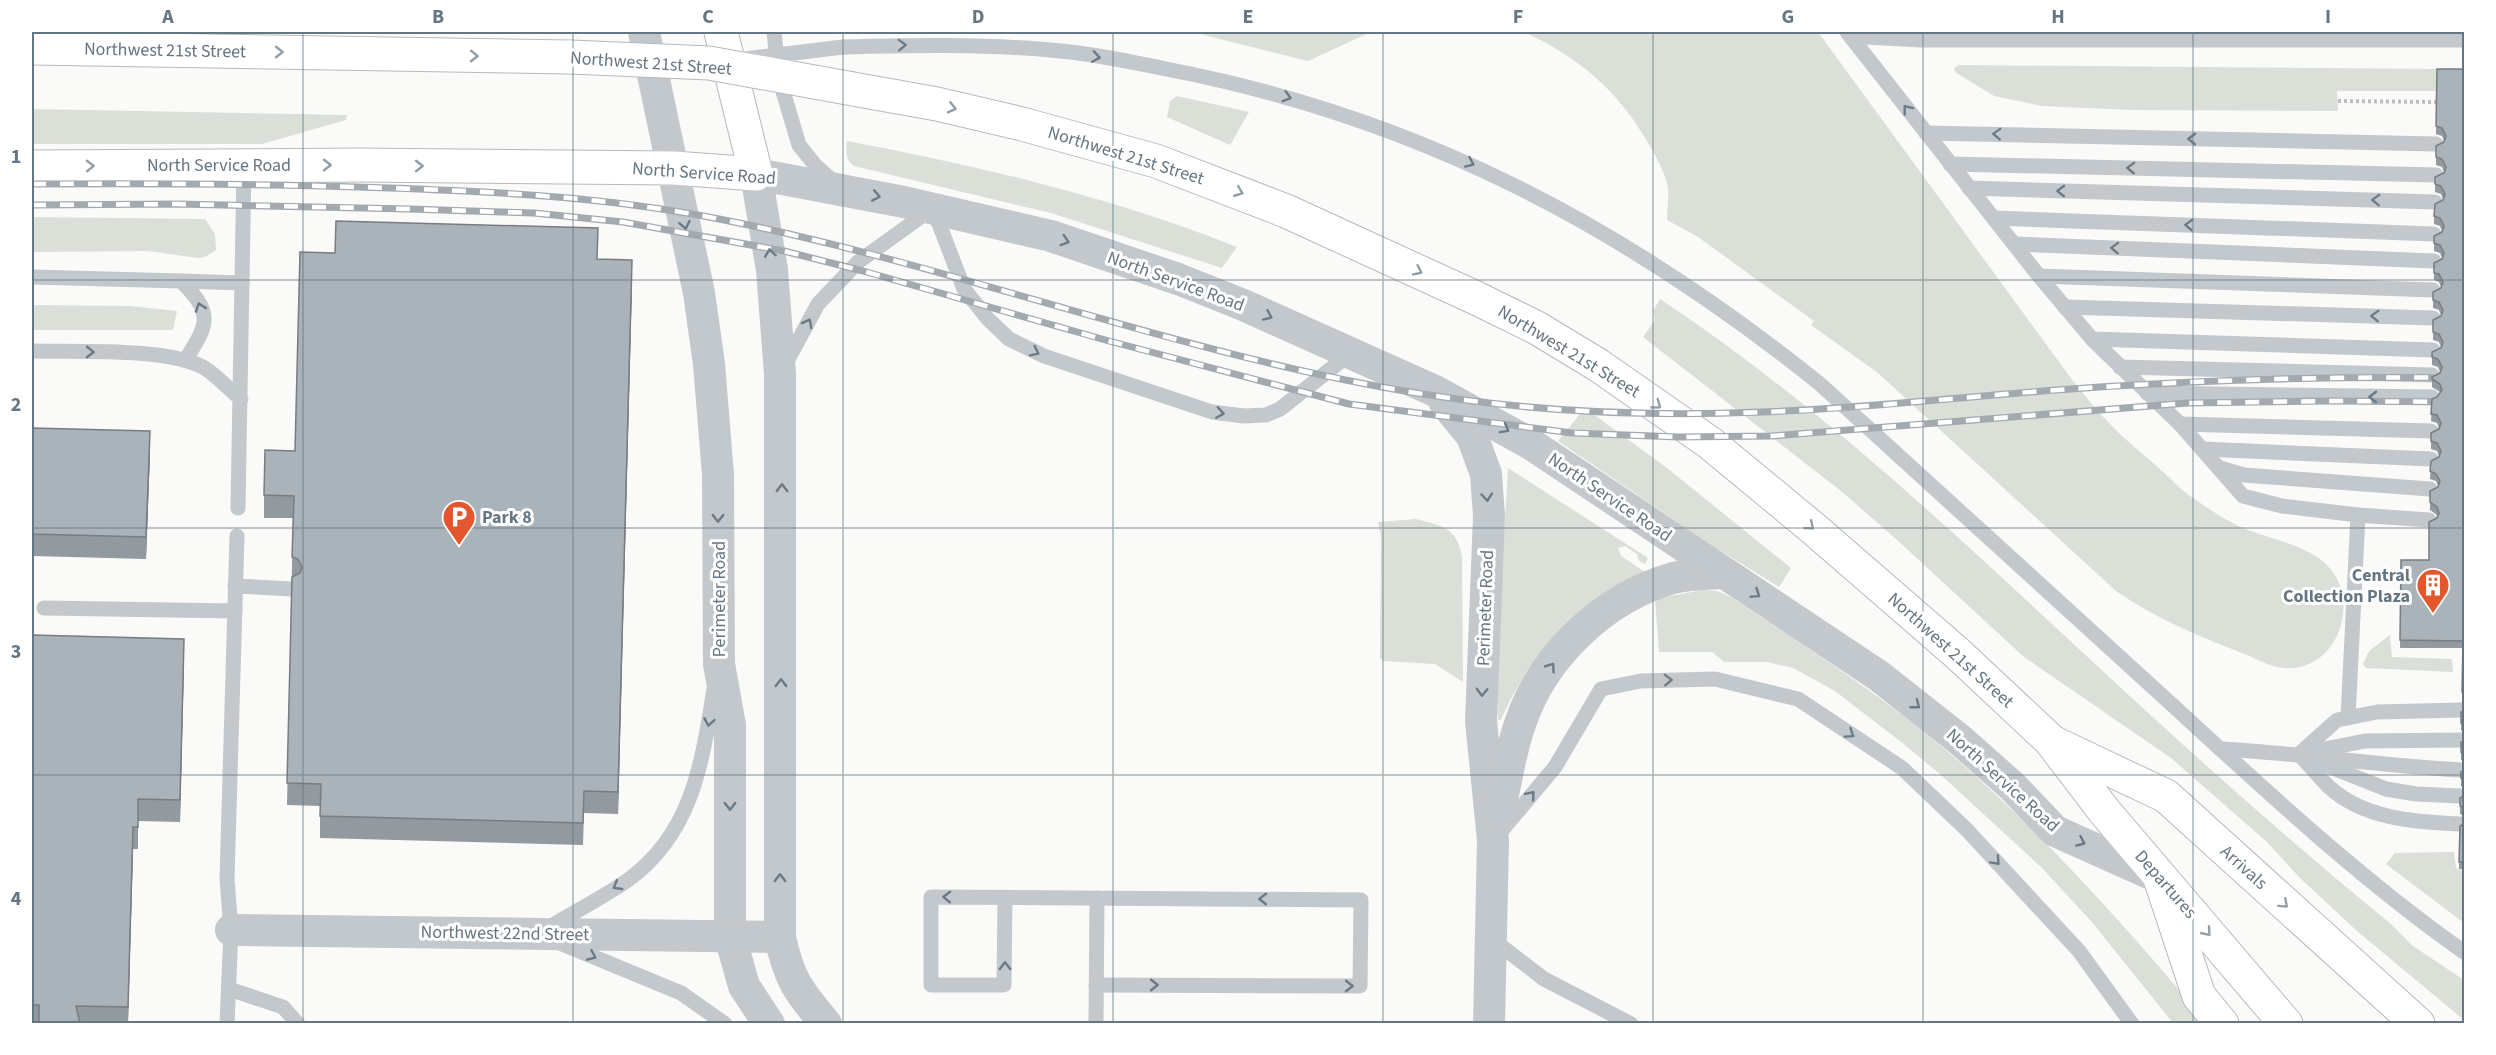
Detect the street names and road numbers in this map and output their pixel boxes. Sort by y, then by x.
street label: Northwest 21st Street [84,37,246,64]
street label: Northwest 21st Street [569,45,733,82]
street label: Northwest 21st Street [1045,120,1207,191]
street label: North Service Road [147,153,291,178]
street label: North Service Road [631,156,777,191]
street label: North Service Road [1104,245,1248,318]
street label: Northwest 21st Street [1493,299,1645,404]
street label: North Service Road [1543,447,1676,548]
street label: Perimeter Road [707,541,732,657]
street label: Perimeter Road [1471,549,1500,667]
street label: Northwest 21st Street [1882,587,2019,714]
street label: North Service Road [1941,723,2065,838]
street label: Arrivals [2215,839,2273,895]
street label: Departures [2129,845,2202,924]
street label: Northwest 22nd Street [420,920,590,947]

